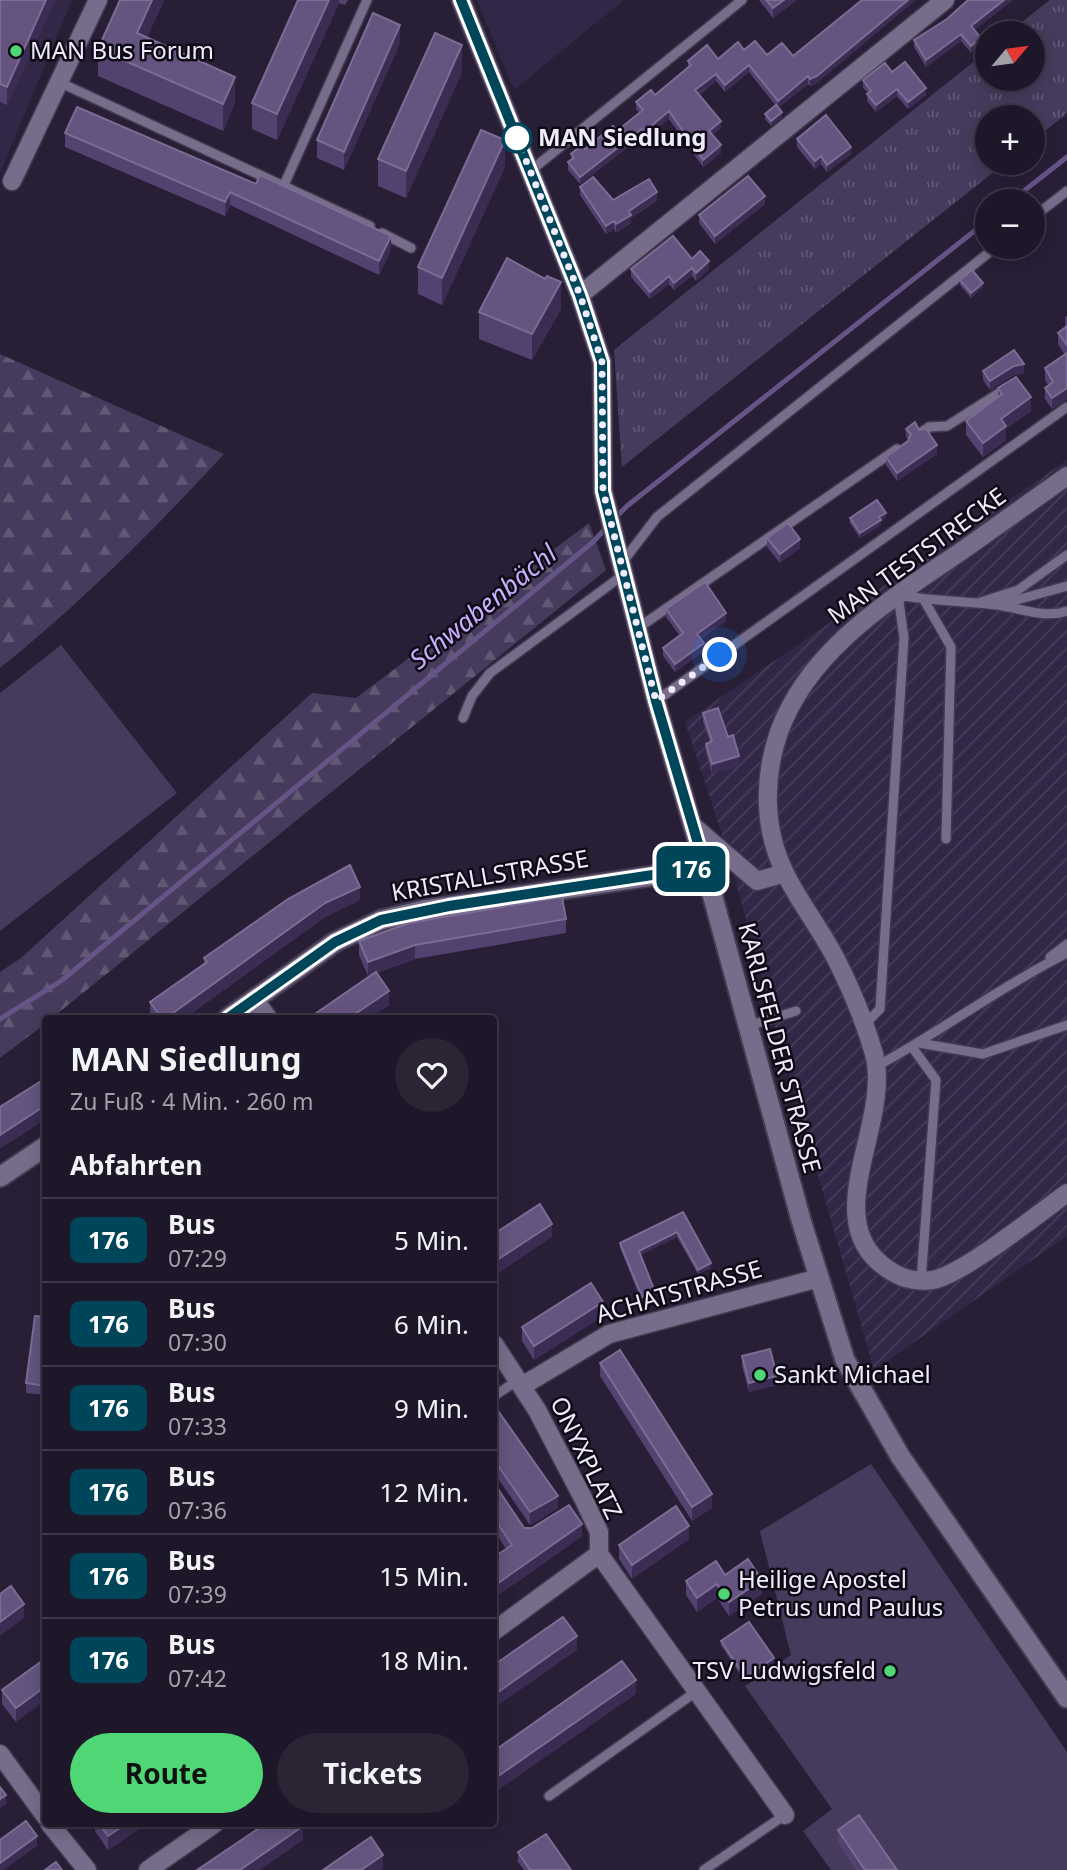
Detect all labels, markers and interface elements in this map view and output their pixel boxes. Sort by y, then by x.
north arrow [975,21,1045,91]
map controls [975,21,1045,259]
place label: MAN Bus Forum [30,33,214,66]
marker: MAN Bus Forum [8,43,24,59]
button: + [975,105,1045,175]
place label: MAN Siedlung [538,120,706,153]
marker: MAN Siedlung [502,123,532,153]
button: − [975,189,1045,259]
street label: MAN TESTSTRECKE [820,479,1012,631]
water label: Schwabenbächl [401,535,565,677]
your location [702,637,737,672]
street label: KRISTALLSTRASSE [389,841,591,908]
line badge: 176 [651,846,731,892]
text: 176 [670,852,712,885]
street label: KARLSFELDER STRASSE [731,919,830,1176]
text: MAN Siedlung [70,1036,302,1081]
button: heart [395,1038,469,1112]
text: Zu Fuß · 4 Min. · 260 m [70,1085,314,1117]
text: Abfahrten [70,1147,202,1183]
text: Bus [168,1206,215,1242]
text: 5 Min. [394,1222,469,1258]
text: 176 [88,1223,129,1256]
text: 07:29 [168,1242,227,1274]
street label: ACHATSTRASSE [592,1251,765,1330]
text: Bus [168,1290,215,1326]
text: 6 Min. [394,1306,469,1342]
text: 176 [88,1307,129,1340]
text: 07:30 [168,1326,227,1358]
place label: Sankt Michael [774,1357,931,1390]
marker: Sankt Michael [752,1367,768,1383]
text: Bus [168,1374,215,1410]
text: 9 Min. [394,1390,469,1426]
text: 176 [88,1391,129,1424]
street label: ONYXPLATZ [543,1391,631,1524]
text: 07:33 [168,1410,227,1442]
text: Bus [168,1458,215,1494]
text: 12 Min. [379,1474,469,1510]
text: 176 [88,1475,129,1508]
text: 07:36 [168,1494,227,1526]
text: Bus [168,1542,215,1578]
text: 15 Min. [379,1558,469,1594]
text: 176 [88,1559,129,1592]
place label: Heilige Apostel Petrus und Paulus [738,1562,943,1623]
text: 07:39 [168,1578,227,1610]
marker: Heilige Apostel Petrus und Paulus [716,1586,732,1602]
text: Bus [168,1626,215,1662]
text: 18 Min. [379,1642,469,1678]
text: 176 [88,1643,129,1676]
place label: TSV Ludwigsfeld [693,1653,876,1686]
text: 07:42 [168,1662,227,1694]
marker: TSV Ludwigsfeld [882,1663,898,1679]
button: Route [70,1733,263,1813]
button: Tickets [277,1733,469,1813]

